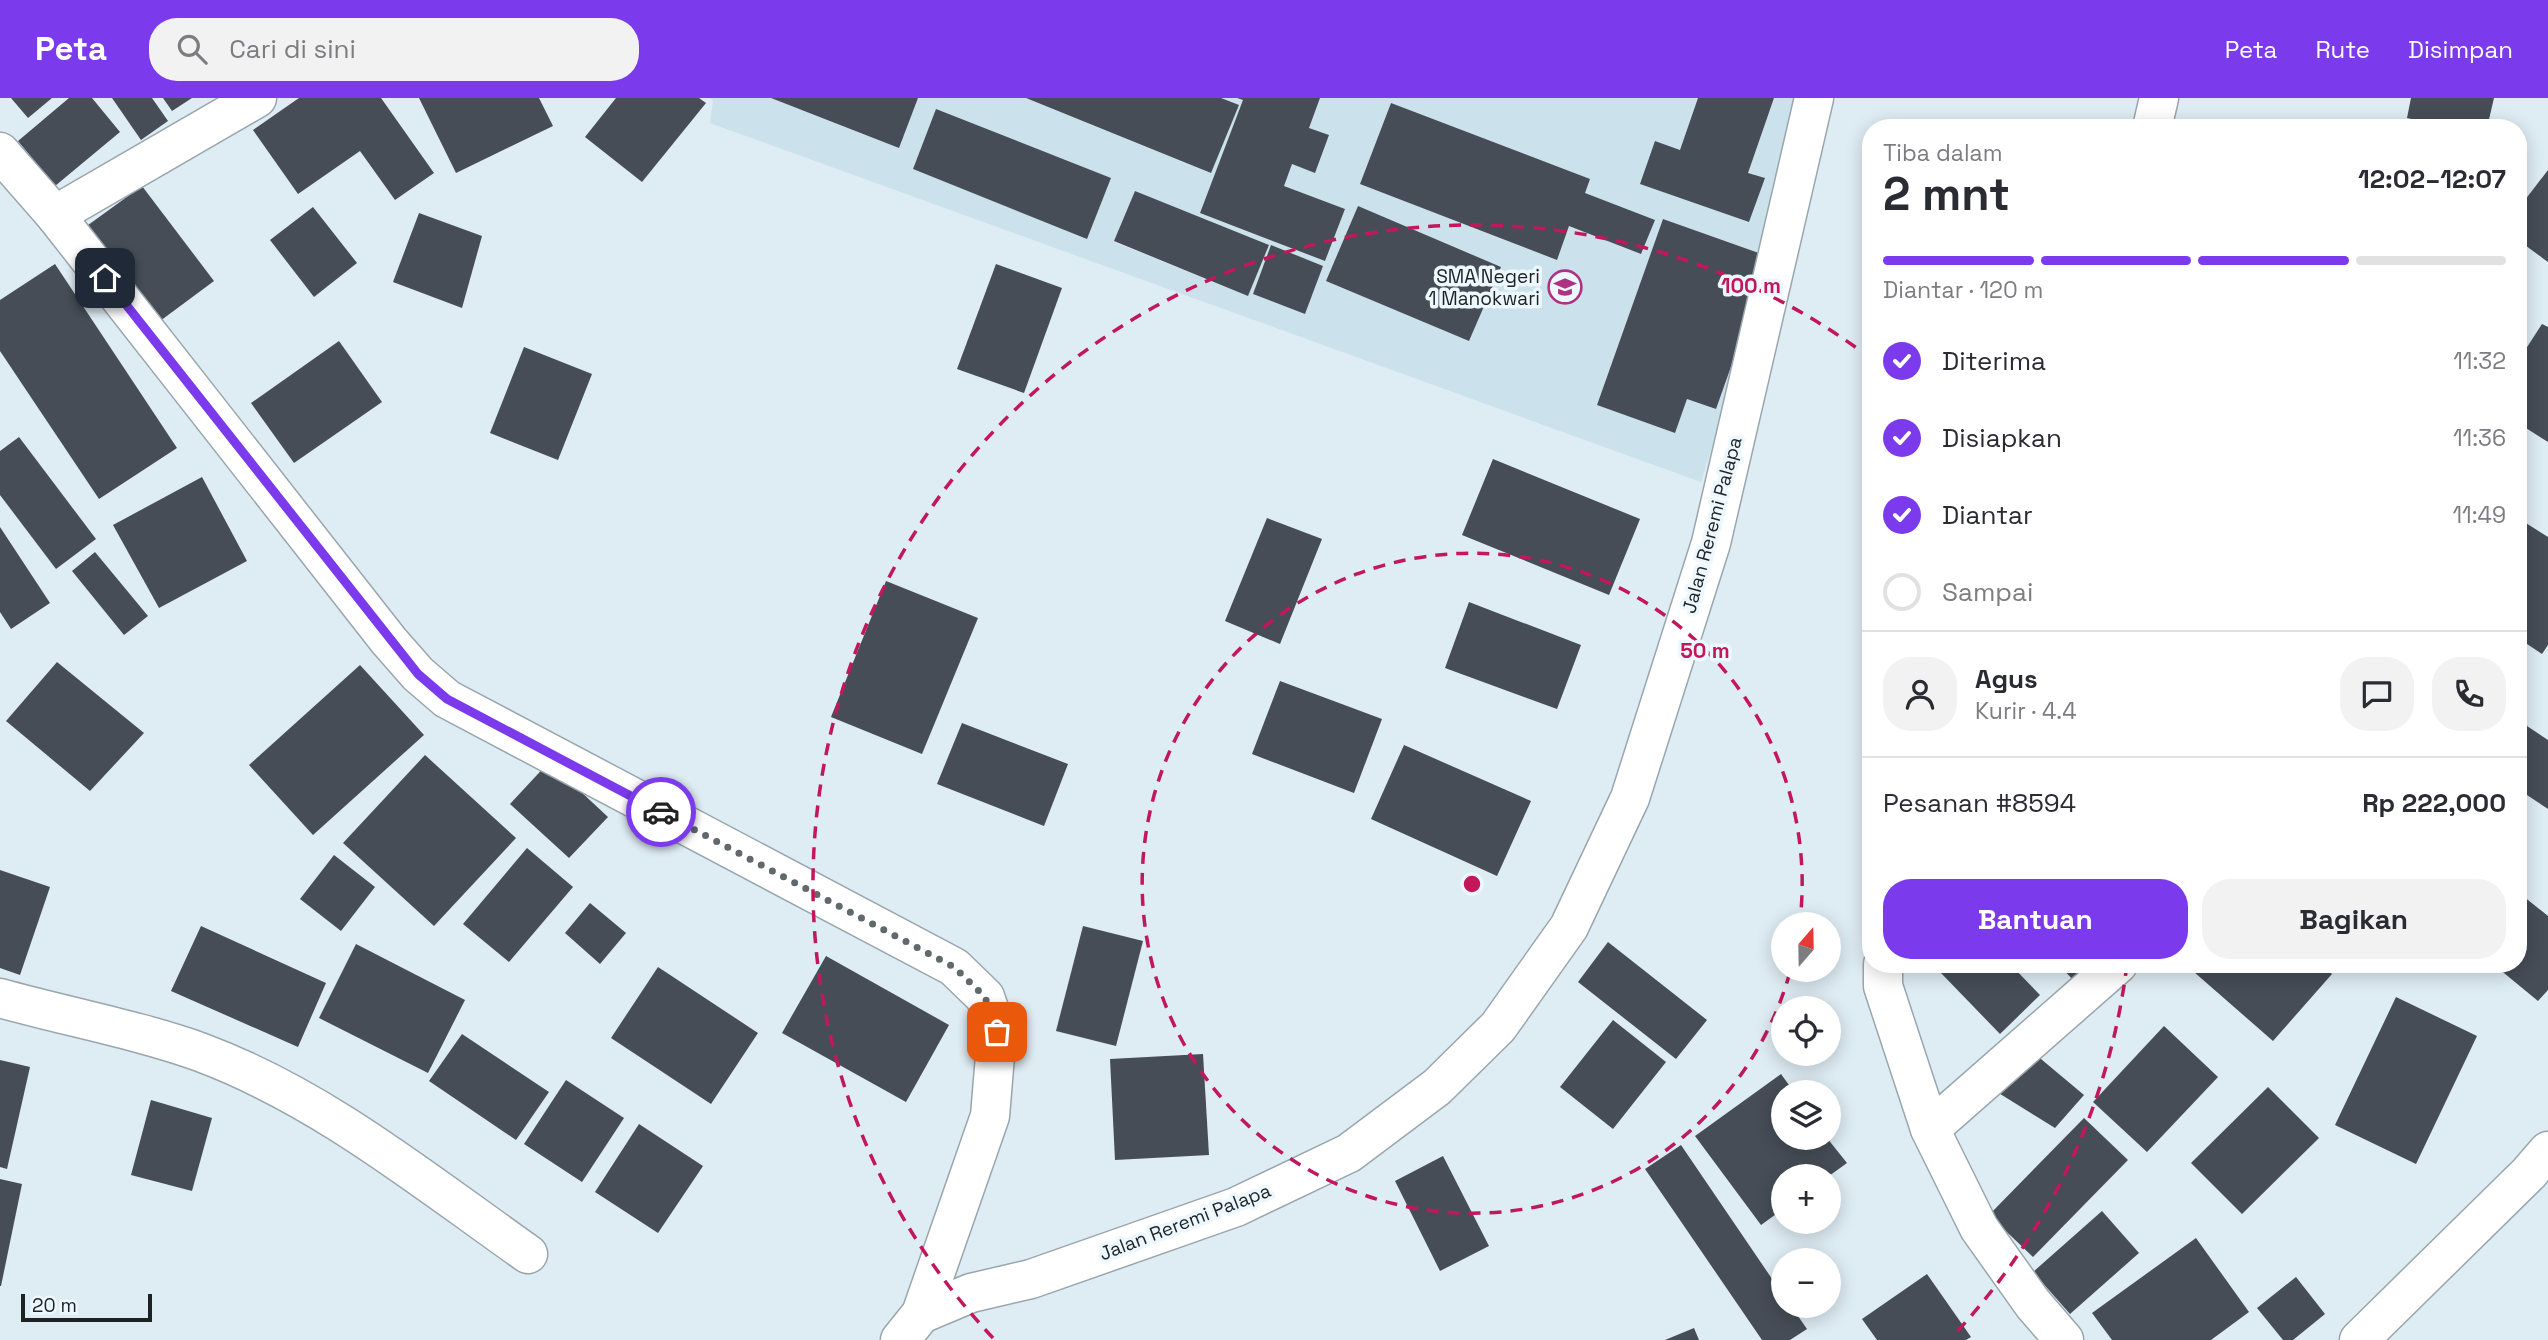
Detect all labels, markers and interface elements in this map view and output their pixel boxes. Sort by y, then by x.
search box [149,18,639,81]
text: Peta [35,28,107,70]
icon: search [173,30,211,68]
text: Cari di sini [229,32,356,66]
text: Peta [2225,34,2277,65]
text: Rute [2315,34,2370,65]
text: Disimpan [2408,34,2513,65]
text: Tiba dalam [1883,138,2003,168]
text: 12:02–12:07 [2358,162,2506,196]
text: 2 mnt [1883,165,2010,223]
pin [75,248,135,308]
icon: home [86,259,124,297]
place label: SMA Negeri 1 Manokwari [1428,264,1540,311]
school or university icon: SMA Negeri 1 Manokwari [1546,268,1584,306]
text: 100 m [1721,272,1781,299]
text: Diantar · 120 m [1883,275,2043,305]
icon: check [1883,342,1921,380]
text: Diterima [1942,344,2046,378]
text: 11:32 [2453,346,2506,376]
icon: check [1883,419,1921,457]
text: Disiapkan [1942,421,2062,455]
text: 11:36 [2453,423,2506,453]
street label: Jalan Reremi Palapa [1676,434,1748,616]
icon: check [1883,496,1921,534]
text: Diantar [1942,498,2033,532]
text: 11:49 [2453,500,2506,530]
text: Sampai [1942,575,2033,609]
text: 50 m [1680,637,1730,664]
button: person [1883,657,1957,731]
button: chat [2340,657,2414,731]
button: phone [2432,657,2506,731]
text: Agus [1975,662,2038,696]
text: Kurir · 4.4 [1975,696,2077,726]
courier [626,777,696,847]
text: Pesanan #8594 [1883,786,2076,820]
text: Rp 222,000 [2362,786,2506,820]
icon: car [642,793,680,831]
centre of rings [1460,872,1484,896]
button: Bantuan [1883,879,2188,959]
button: Bagikan [2202,879,2506,959]
north arrow [1771,912,1841,982]
map controls [1771,912,1841,1318]
button: locate [1771,996,1841,1066]
pin [967,1002,1027,1062]
icon: bag [978,1013,1016,1051]
button: layers [1771,1080,1841,1150]
button: + [1771,1164,1841,1234]
street label: Jalan Reremi Palapa [1096,1178,1274,1266]
button: − [1771,1248,1841,1318]
scale bar [21,1291,152,1323]
text: 20 m [32,1293,77,1318]

